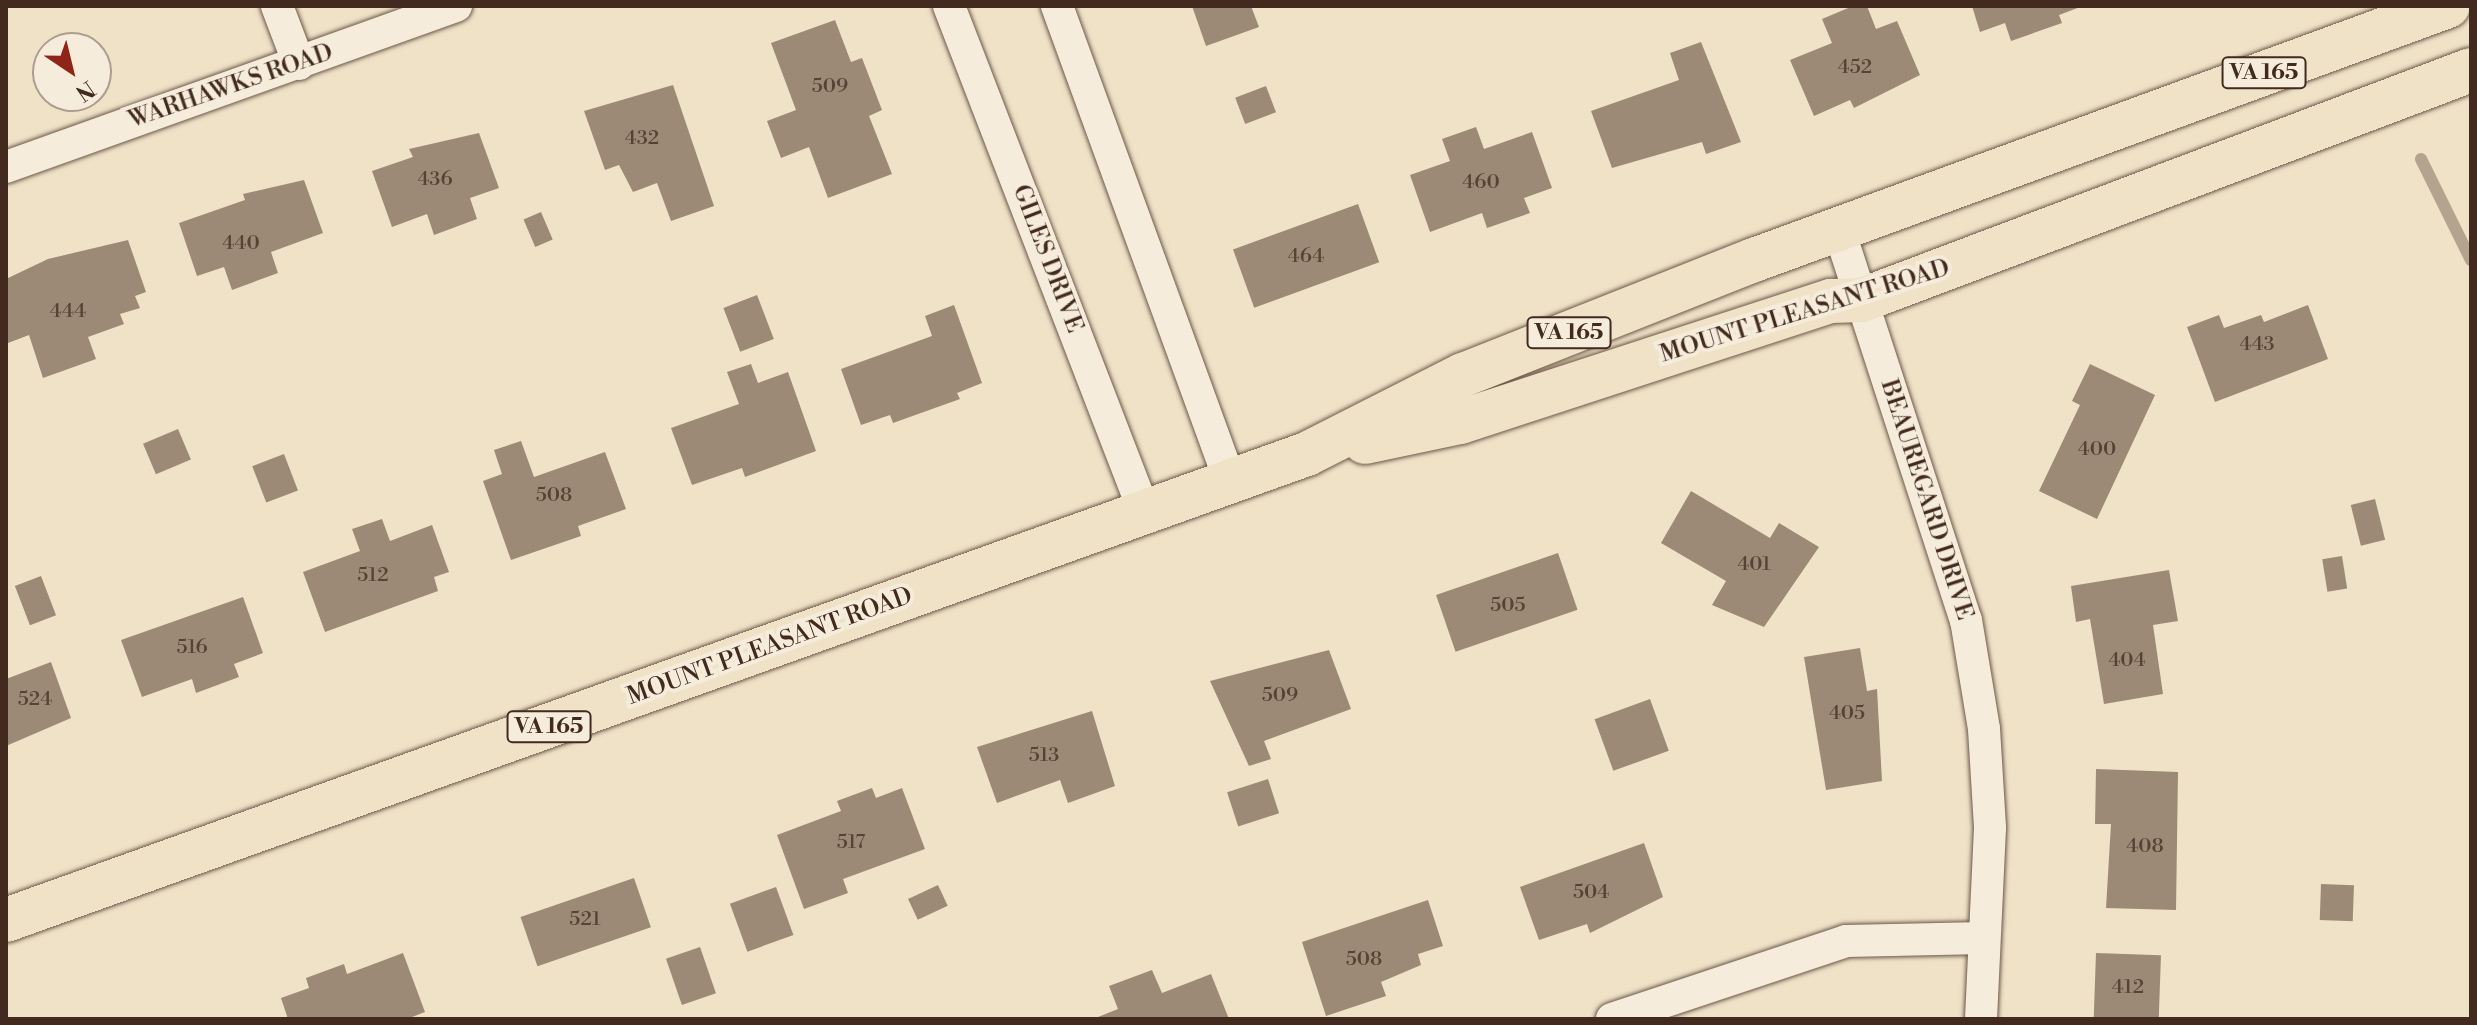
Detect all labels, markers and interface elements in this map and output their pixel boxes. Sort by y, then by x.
north arrow [32,32,112,112]
street label: WARHAWKS ROAD [125,39,337,135]
house number: 452 [1838,55,1872,79]
road number: VA 165 [2220,55,2308,91]
text: N [70,74,100,106]
house number: 509 [812,74,848,98]
house number: 432 [625,126,659,150]
house number: 436 [417,167,453,191]
house number: 460 [1462,170,1500,194]
street label: GILES DRIVE [1006,181,1088,337]
house number: 440 [222,231,260,255]
house number: 464 [1288,244,1324,268]
street label: MOUNT PLEASANT ROAD [1657,254,1953,370]
house number: 444 [50,299,86,323]
road number: VA 165 [1525,315,1613,351]
house number: 443 [2239,332,2275,356]
street label: BEAUREGARD DRIVE [1874,376,1978,624]
house number: 400 [2078,437,2116,461]
house number: 508 [536,483,572,507]
house number: 401 [1737,552,1771,576]
house number: 512 [357,563,389,587]
street label: MOUNT PLEASANT ROAD [623,582,917,712]
house number: 505 [1490,593,1526,617]
house number: 516 [176,635,208,659]
house number: 404 [2108,648,2146,672]
house number: 509 [1262,683,1298,707]
house number: 524 [18,687,52,711]
house number: 405 [1829,701,1865,725]
road number: VA 165 [505,709,593,745]
house number: 513 [1029,743,1059,767]
house number: 517 [837,830,865,854]
house number: 408 [2126,834,2164,858]
house number: 504 [1573,880,1609,904]
house number: 521 [569,907,601,931]
house number: 508 [1346,947,1382,971]
house number: 412 [2112,975,2144,999]

